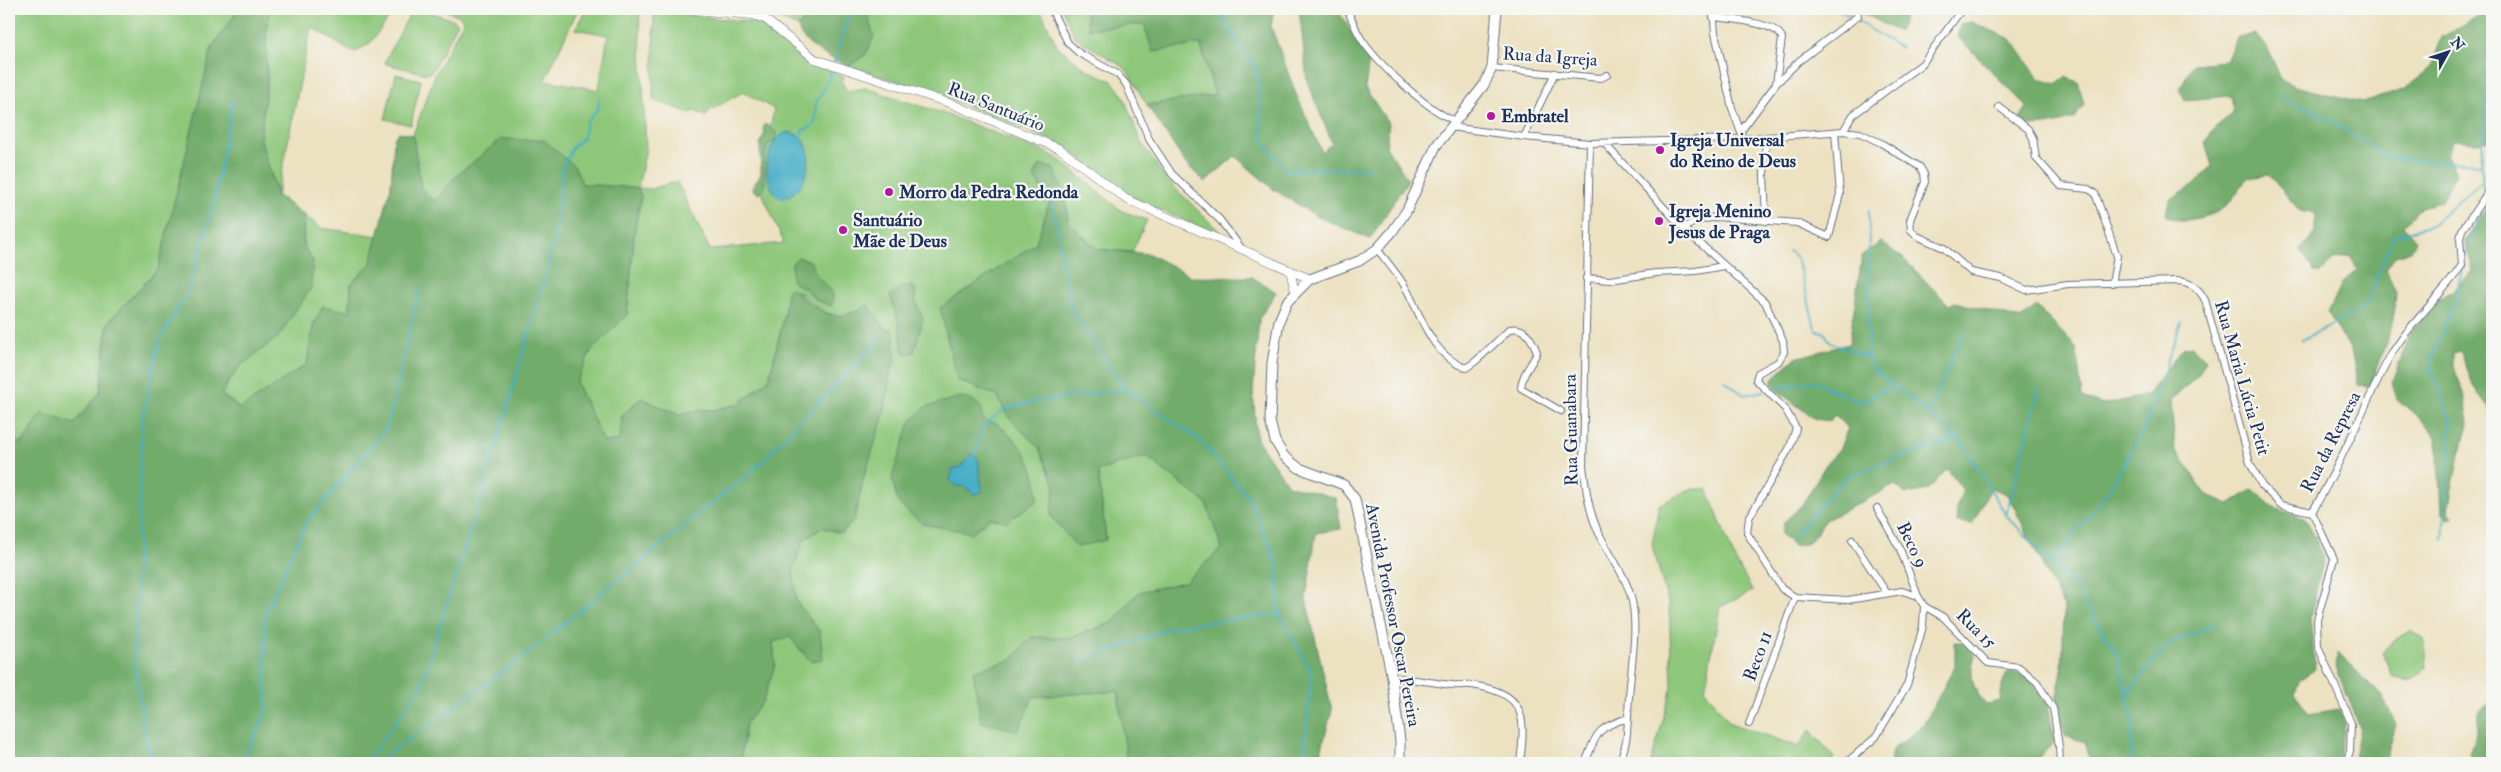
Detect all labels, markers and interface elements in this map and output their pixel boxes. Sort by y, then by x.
north arrow [2424,28,2474,78]
text: N [2446,33,2468,55]
street label: Rua da Igreja [1502,42,1599,72]
street label: Rua Santuário [944,77,1048,137]
place label: Embratel [1501,105,1569,128]
marker: Embratel [1485,110,1497,122]
place label: Igreja Universal do Reino de Deus [1670,129,1796,173]
marker: Igreja Universal do Reino de Deus [1654,144,1666,156]
place label: Morro da Pedra Redonda [898,181,1079,204]
marker: Morro da Pedra Redonda [883,186,895,198]
place label: Igreja Menino Jesus de Praga [1668,200,1772,244]
place label: Santuário Mãe de Deus [852,209,947,253]
marker: Igreja Menino Jesus de Praga [1653,215,1665,227]
marker: Santuário Mãe de Deus [837,224,849,236]
street label: Rua Maria Lúcia Petit [2209,298,2275,458]
street label: Rua Guanabara [1559,373,1583,486]
street label: Rua da Represa [2296,387,2367,496]
street label: Avenida Professor Oscar Pereira [1360,500,1426,729]
street label: Beco 9 [1891,518,1933,572]
street label: Rua 15 [1951,604,2001,654]
street label: Beco 11 [1738,628,1778,684]

